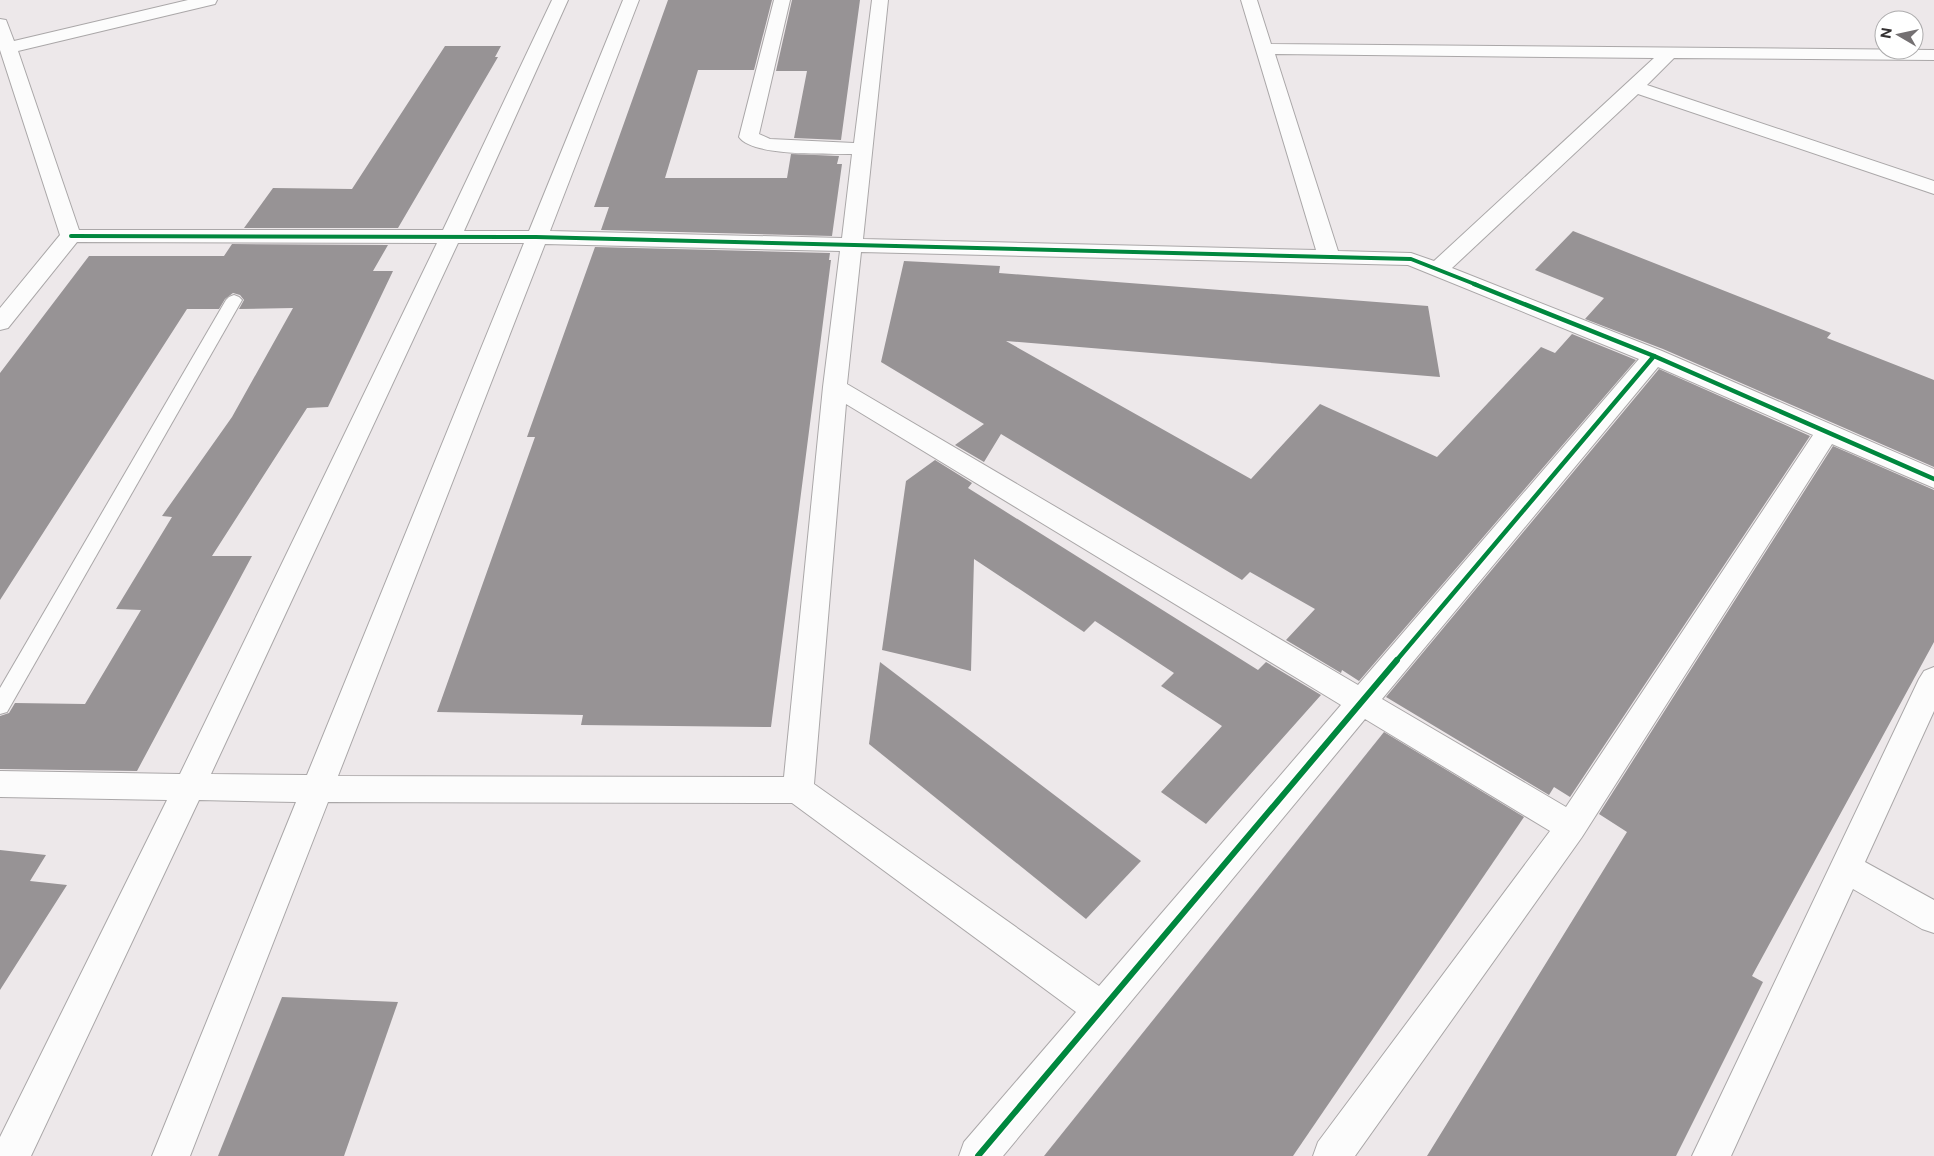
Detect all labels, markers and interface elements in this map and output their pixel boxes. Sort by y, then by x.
north arrow [1874,10,1924,60]
text: N [1877,26,1895,40]

